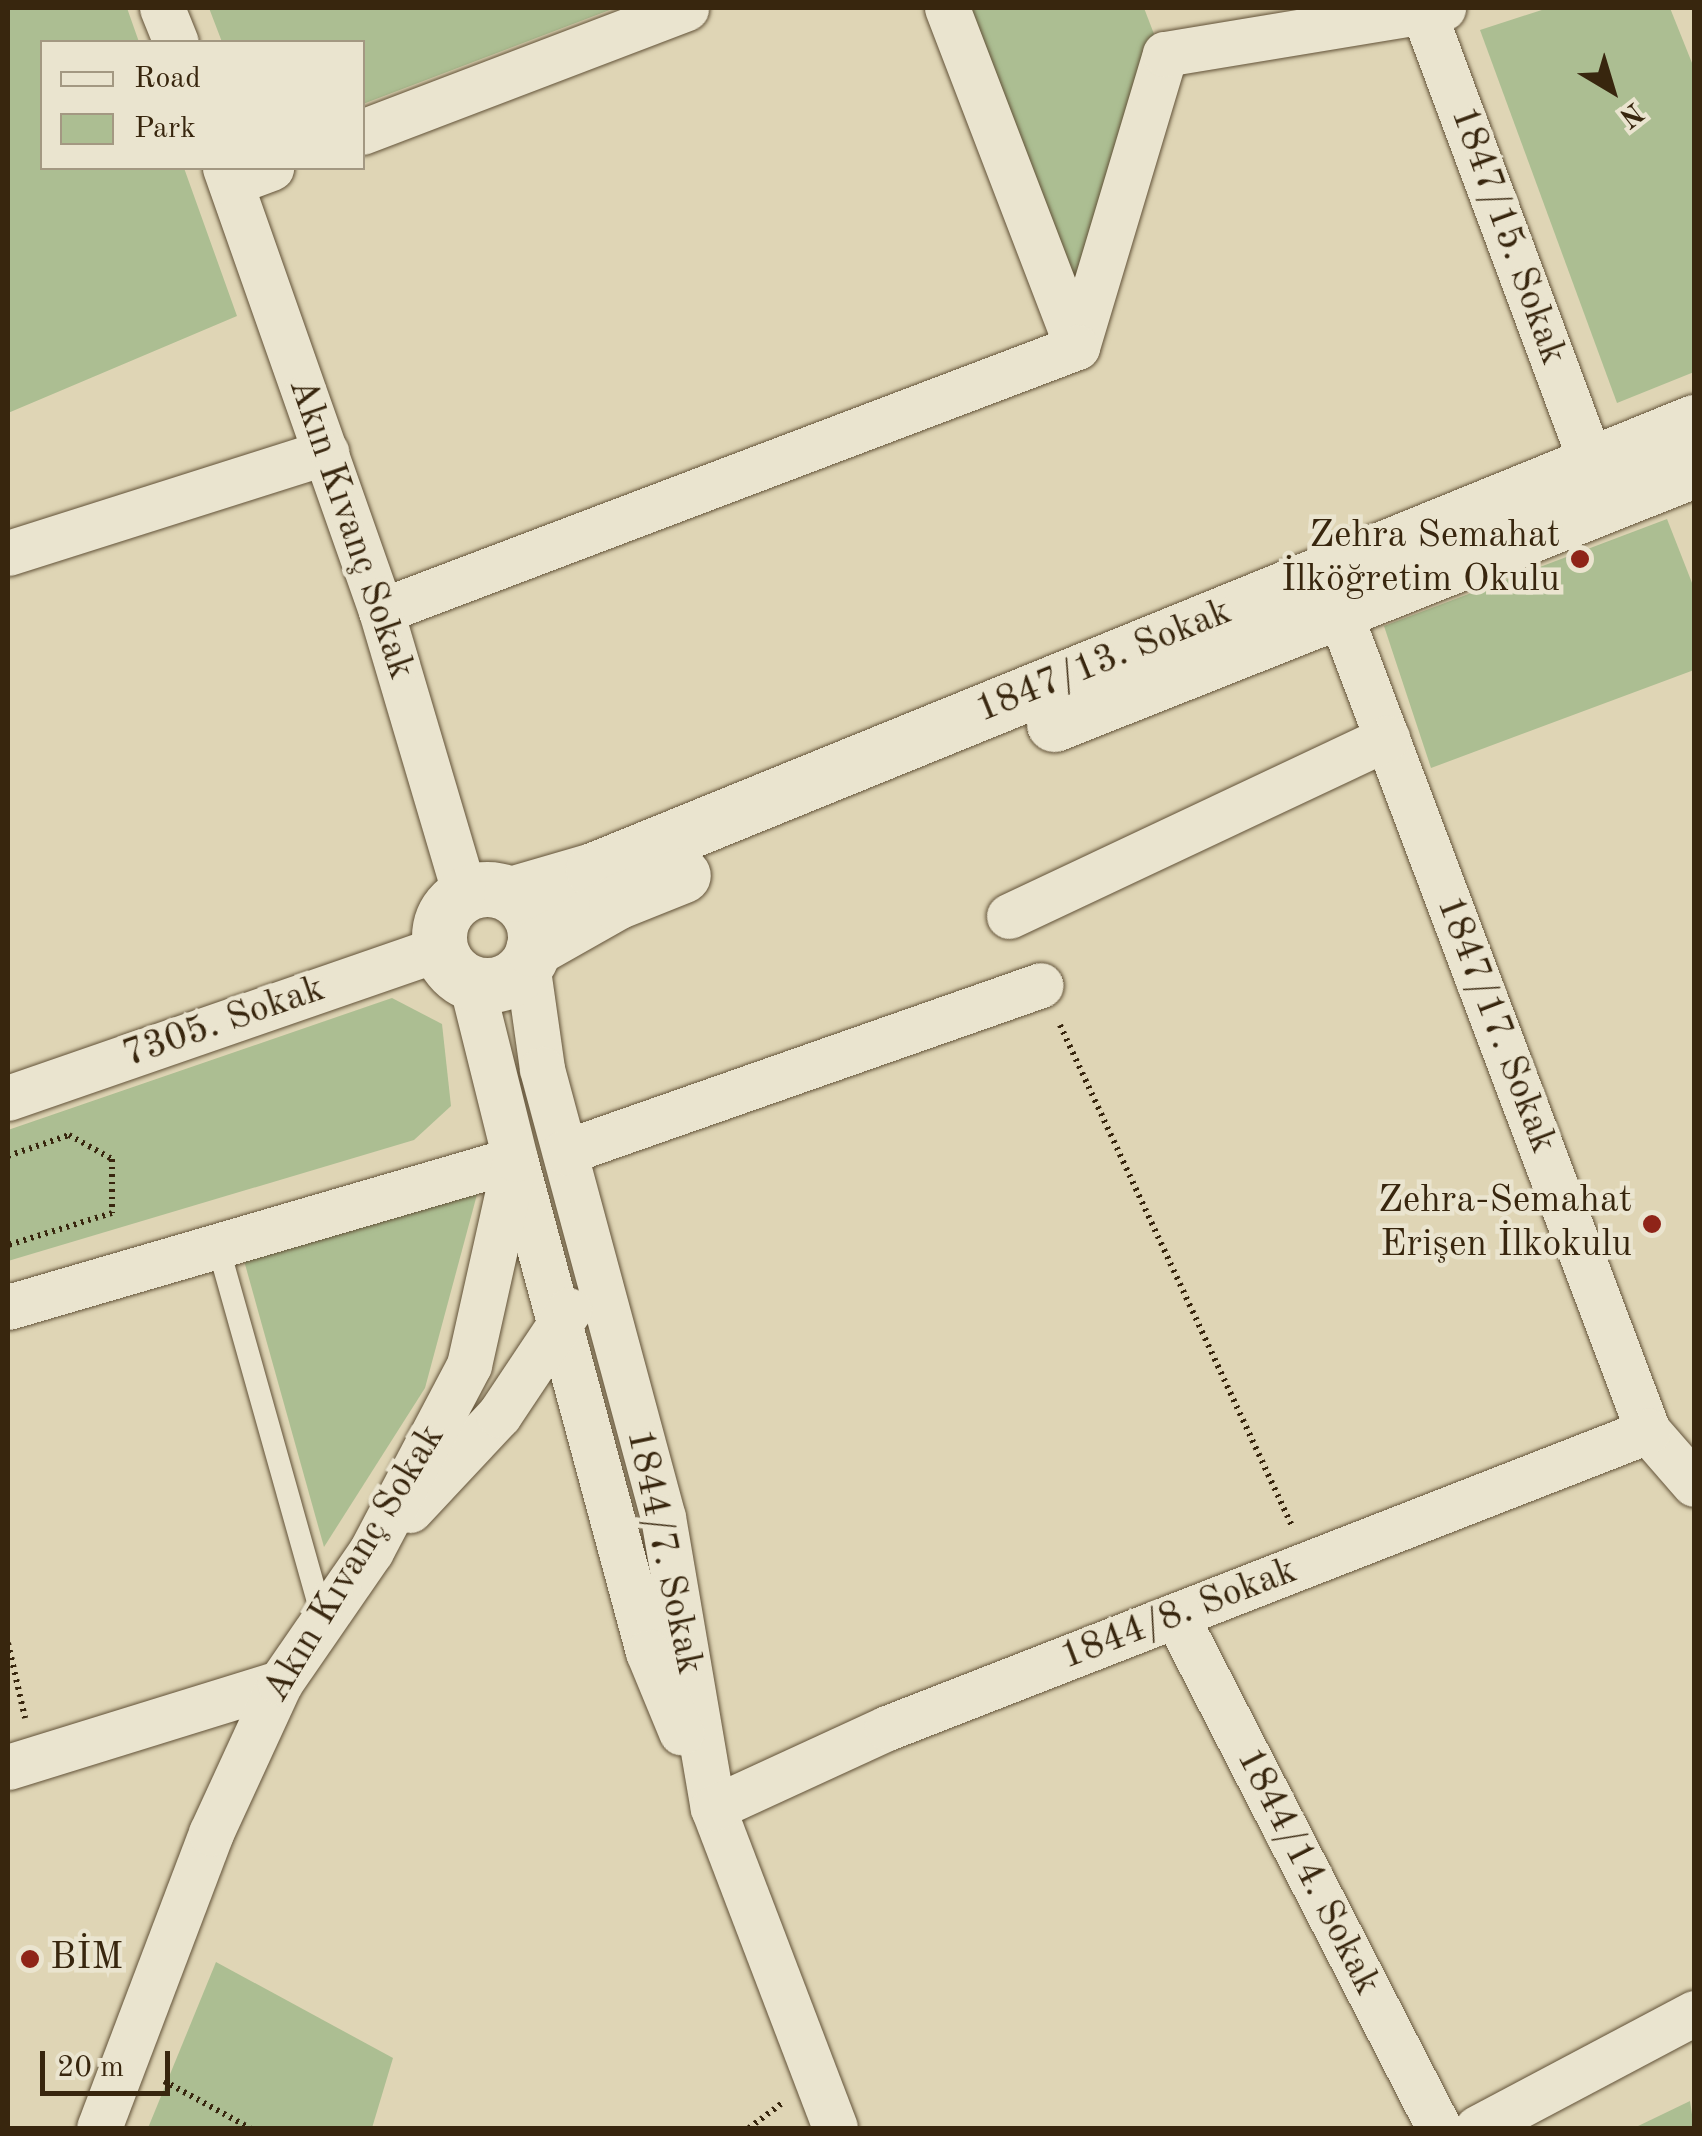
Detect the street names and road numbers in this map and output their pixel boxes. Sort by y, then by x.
street label: 1847/15. Sokak [1439,101,1575,371]
street label: Akın Kıvanç Sokak [277,373,423,685]
street label: 1847/13. Sokak [970,590,1238,734]
street label: 1847/17. Sokak [1425,890,1565,1160]
street label: 7305. Sokak [117,967,331,1079]
street label: Akın Kıvanç Sokak [254,1417,456,1711]
street label: 1844/7. Sokak [615,1425,711,1679]
street label: 1844/8. Sokak [1054,1549,1304,1681]
street label: 1844/14. Sokak [1225,1741,1389,2003]

